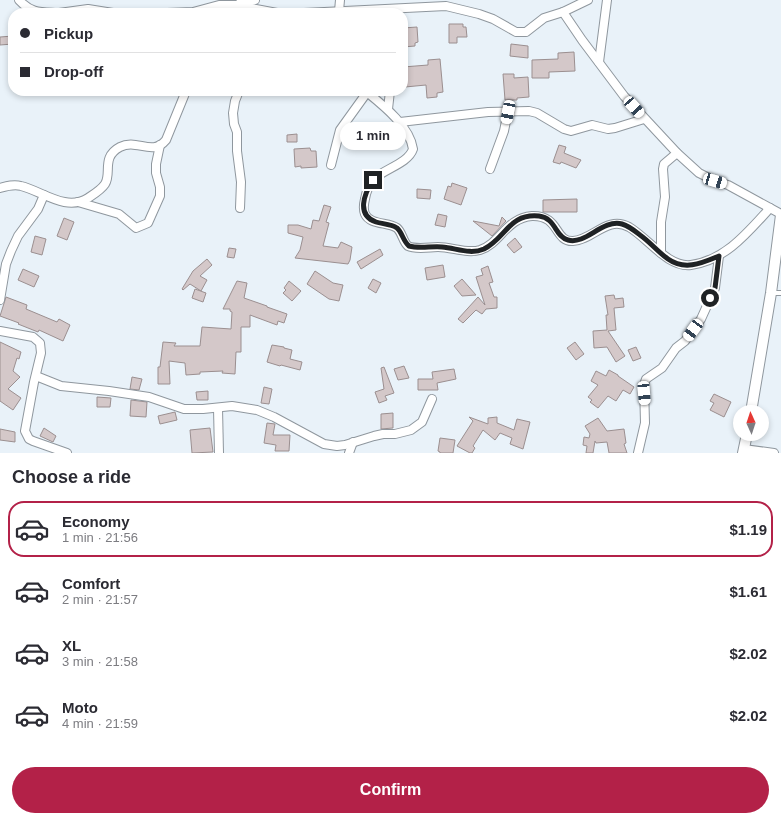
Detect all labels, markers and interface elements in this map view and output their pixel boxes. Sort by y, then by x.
text: Pickup [44,25,93,42]
text: Drop-off [44,63,103,80]
car [622,94,646,120]
car [500,99,516,125]
callout: 1 min [340,122,406,150]
text: 1 min [356,128,390,143]
route end [364,171,382,189]
car [702,172,728,190]
route start [701,289,719,307]
car [681,317,705,343]
car [637,381,651,405]
north arrow [733,405,769,441]
map controls [733,405,769,441]
text: Choose a ride [12,467,131,487]
icon: car [14,511,50,547]
text: Economy [62,513,130,530]
text: $1.19 [729,521,767,538]
text: 1 min · 21:56 [62,530,138,545]
icon: car [14,573,50,609]
text: Comfort [62,575,120,592]
text: $1.61 [729,583,767,600]
text: 2 min · 21:57 [62,592,138,607]
icon: car [14,635,50,671]
text: XL [62,637,81,654]
text: $2.02 [729,645,767,662]
text: 3 min · 21:58 [62,654,138,669]
icon: car [14,697,50,733]
text: Moto [62,699,98,716]
text: $2.02 [729,707,767,724]
text: 4 min · 21:59 [62,716,138,731]
button: Confirm [12,767,769,813]

